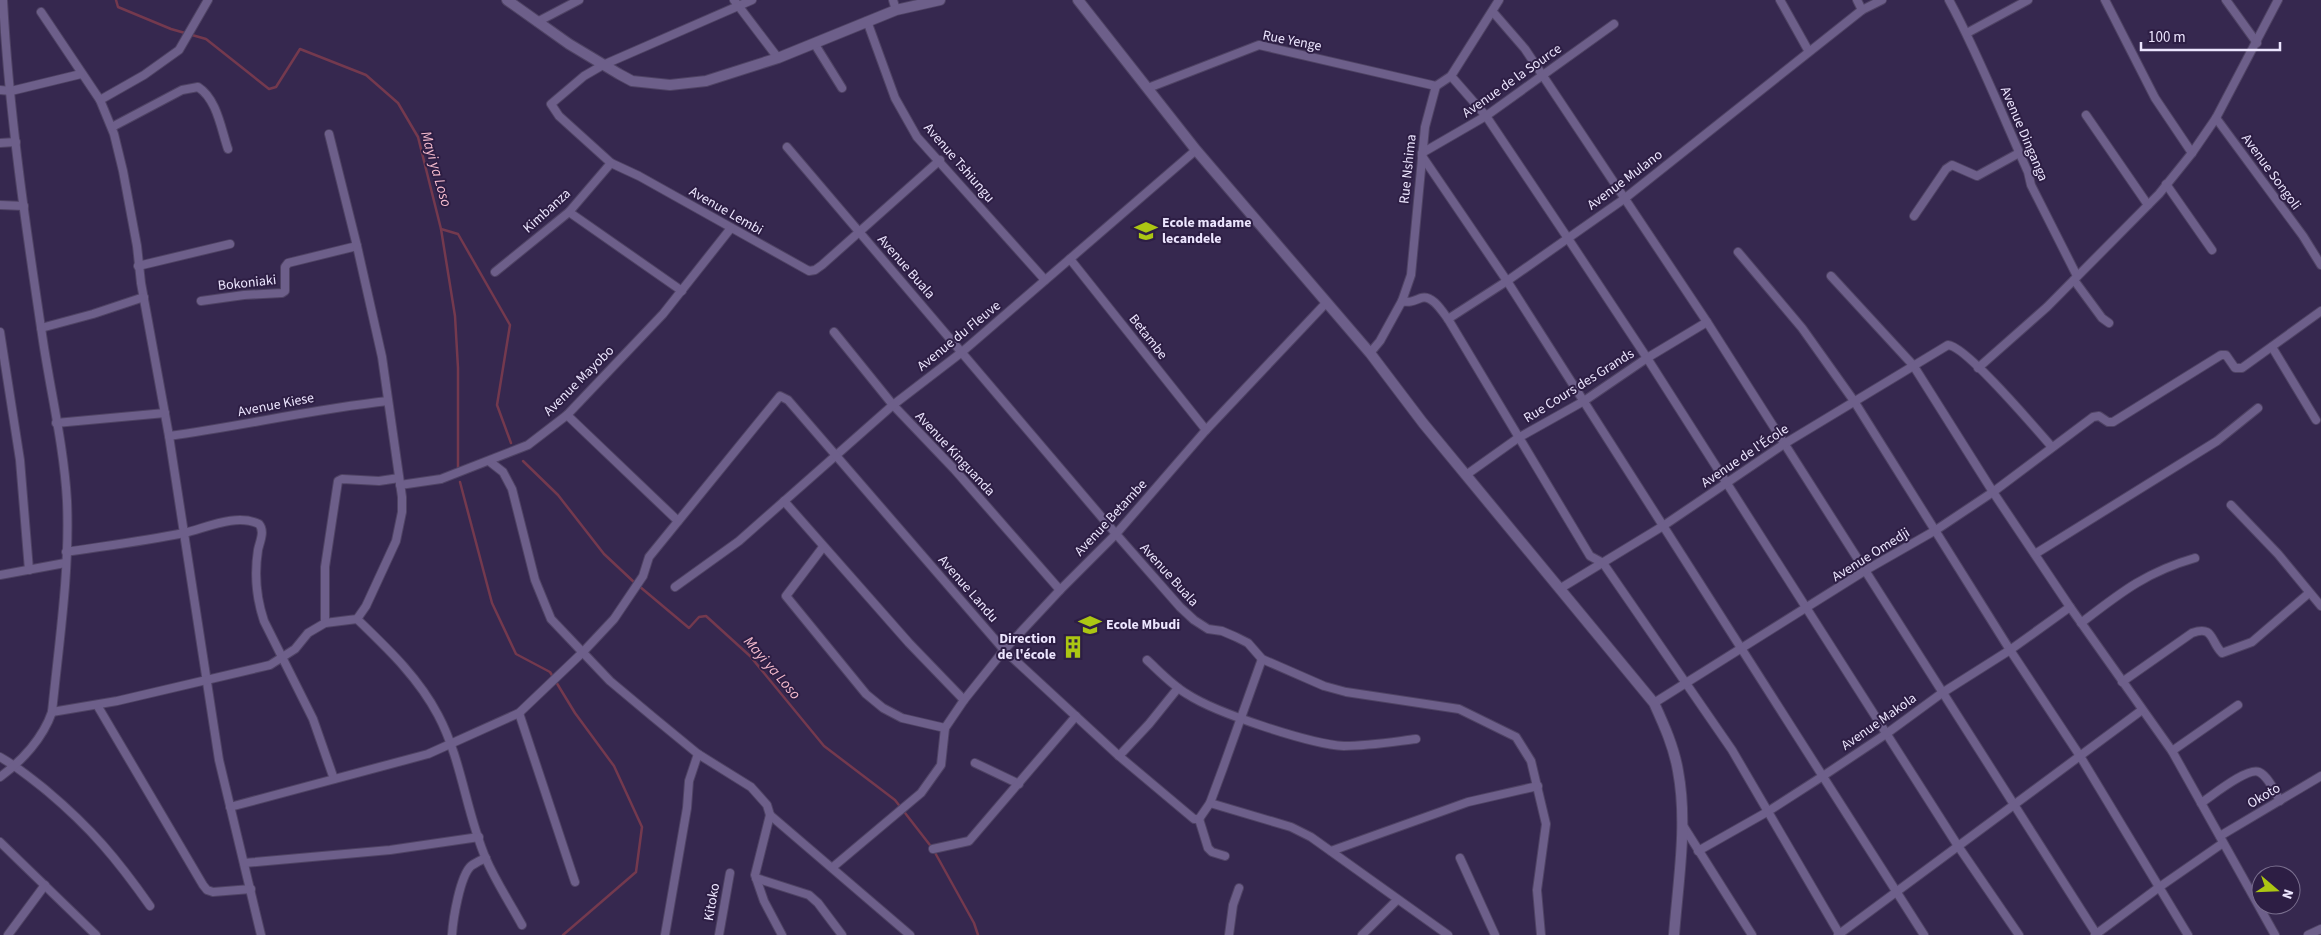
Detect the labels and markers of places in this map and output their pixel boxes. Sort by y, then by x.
place label: Ecole madame lecandele [1162,213,1252,249]
school or university icon: Ecole madame lecandele [1133,218,1159,244]
school or university icon: Ecole Mbudi [1077,612,1103,638]
place label: Ecole Mbudi [1106,615,1180,635]
place label: Direction de l'école [997,629,1056,665]
building icon: Direction de l'école [1060,634,1086,660]

